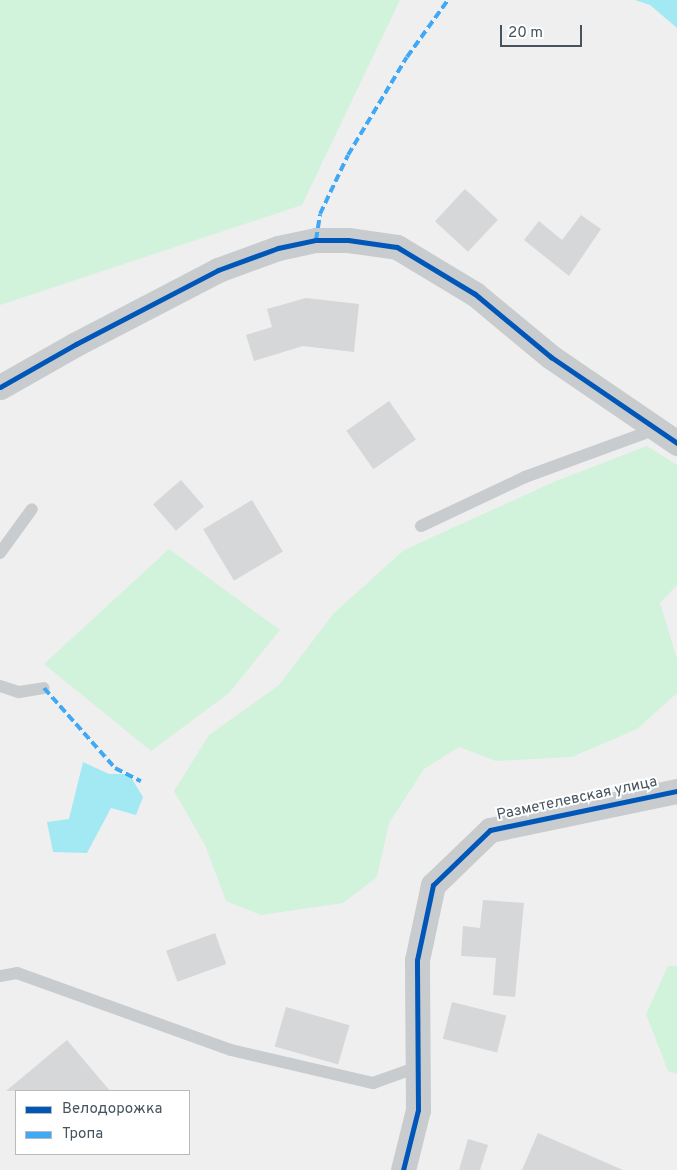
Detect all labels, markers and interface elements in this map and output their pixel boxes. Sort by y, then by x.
scale bar [502,15,584,47]
text: 20 m [508,24,543,43]
street label: Разметелевская улица [495,773,659,825]
legend [15,1090,190,1155]
text: Велодорожка [62,1100,162,1119]
text: Тропа [62,1125,103,1144]

